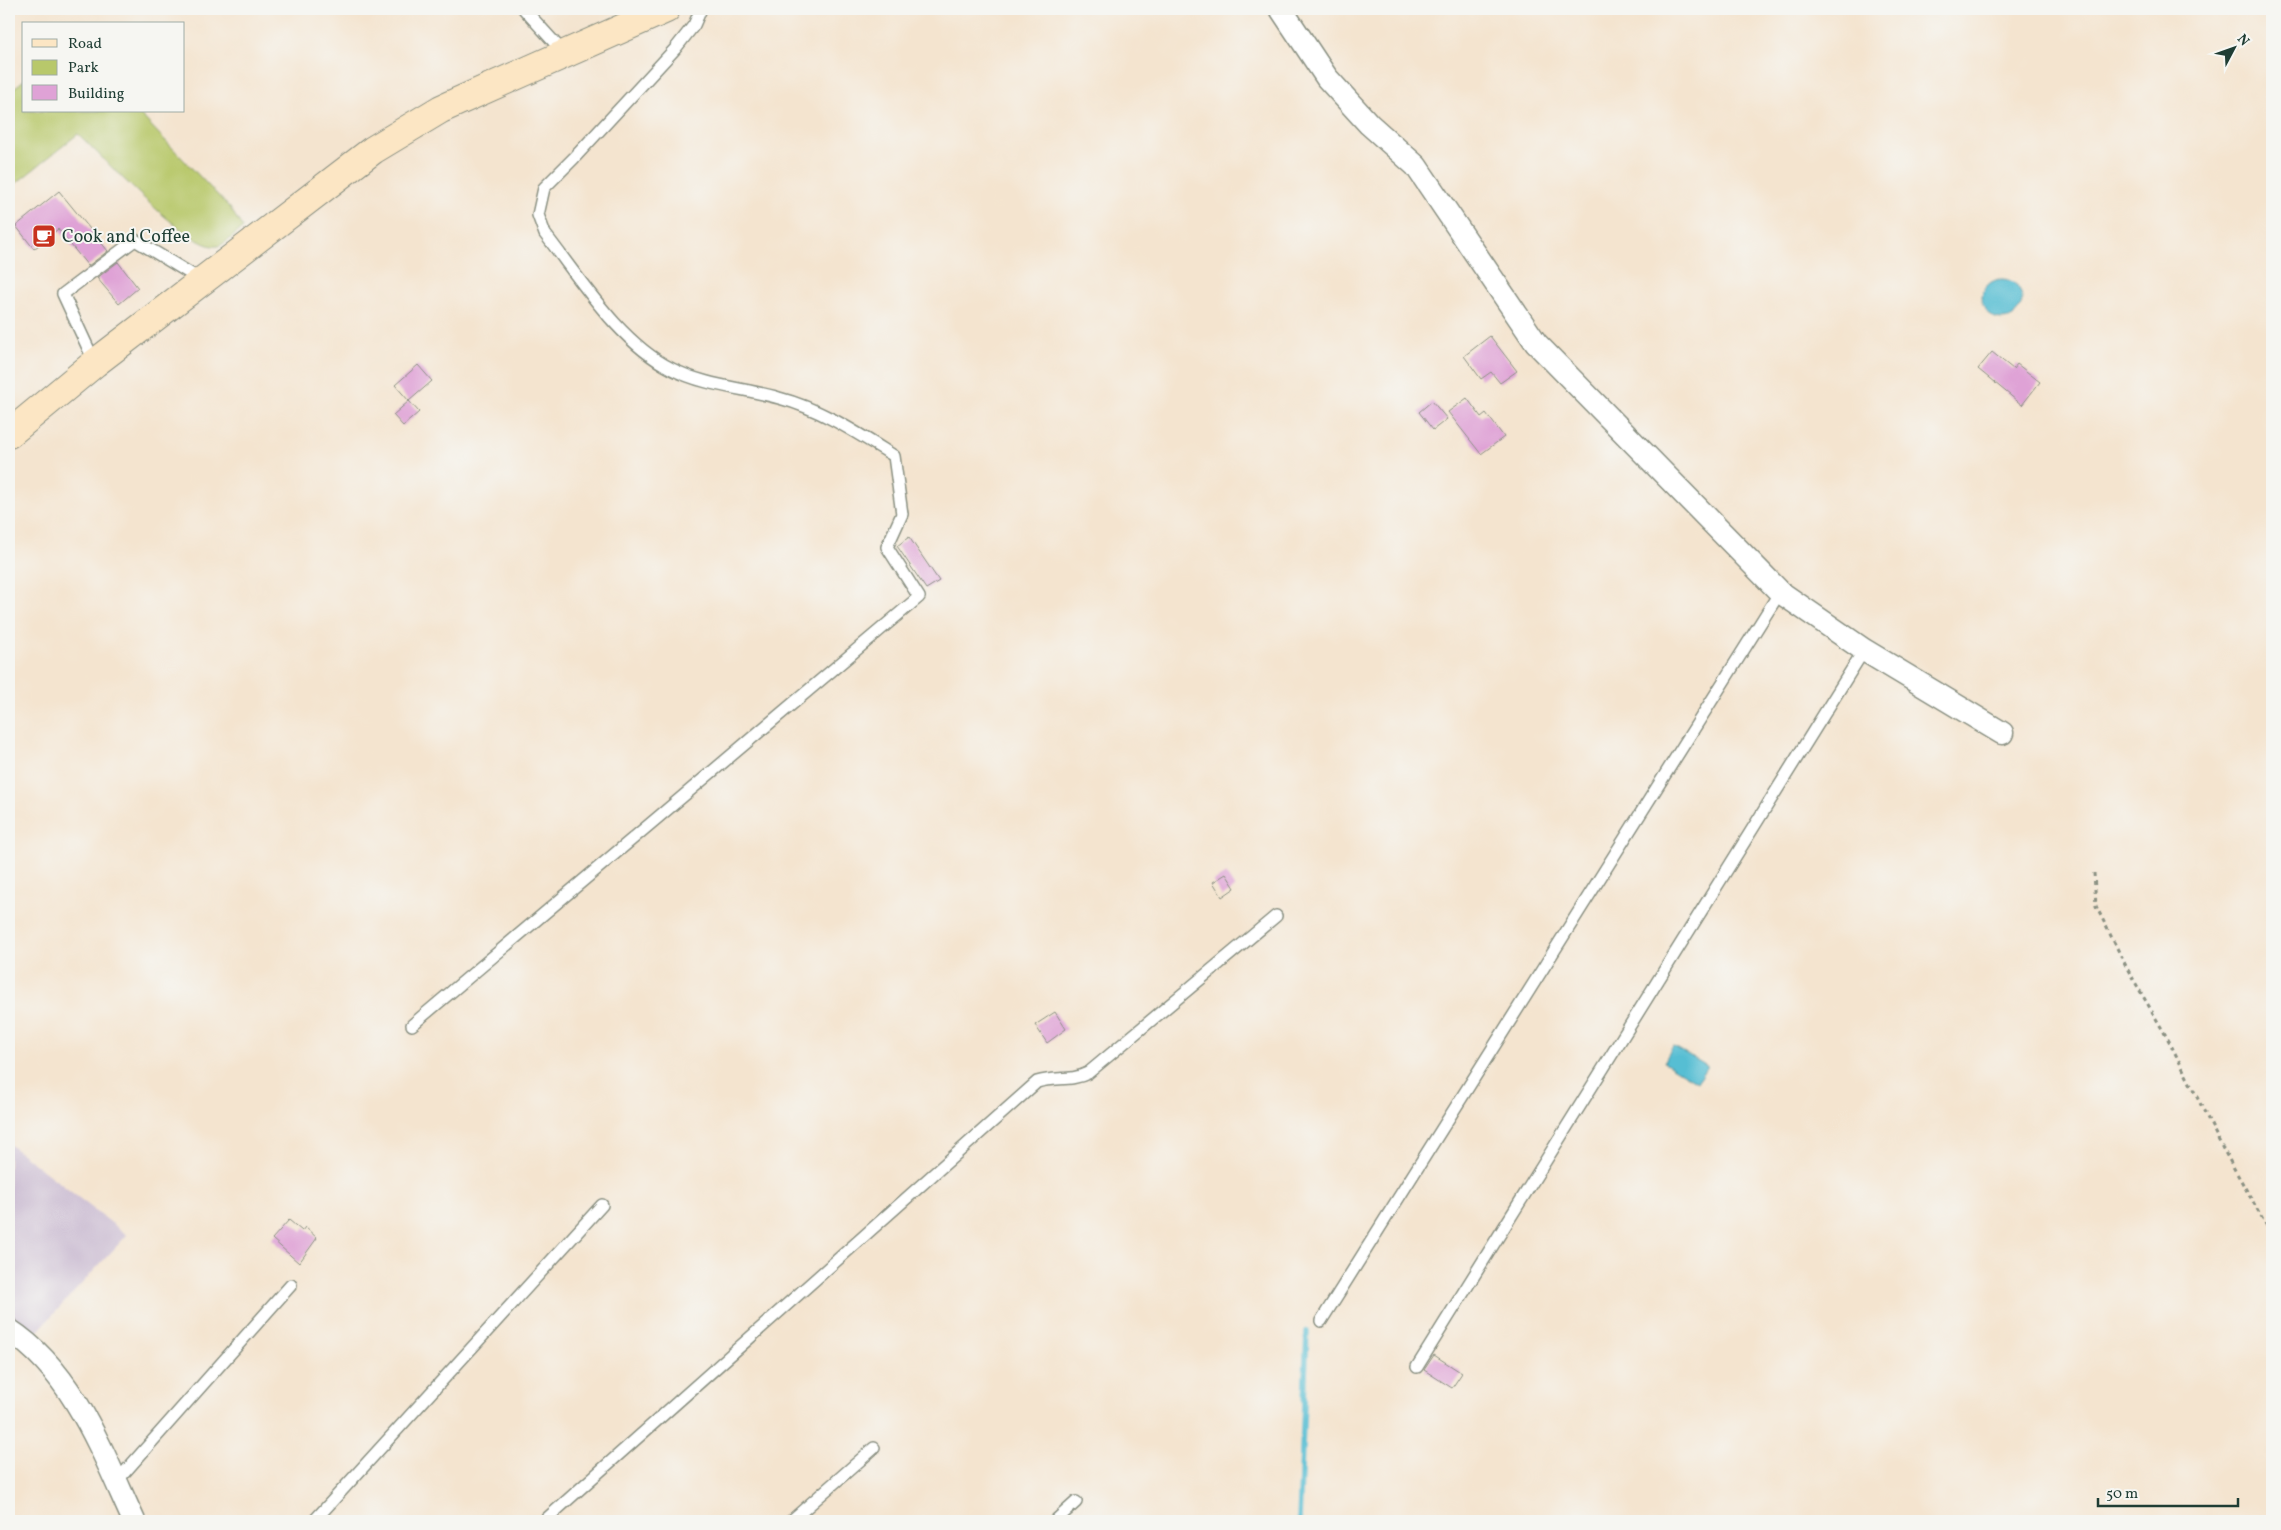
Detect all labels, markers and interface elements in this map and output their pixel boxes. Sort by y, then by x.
legend [22,22,185,112]
north arrow [2208,22,2258,72]
text: N [2232,30,2253,51]
text: Road [68,34,102,55]
text: Park [68,58,99,79]
text: Building [68,84,125,105]
cafe icon: Cook and Coffee [31,223,57,249]
place label: Cook and Coffee [62,225,190,250]
scale bar [2098,1475,2238,1507]
text: 50 m [2106,1484,2138,1505]

